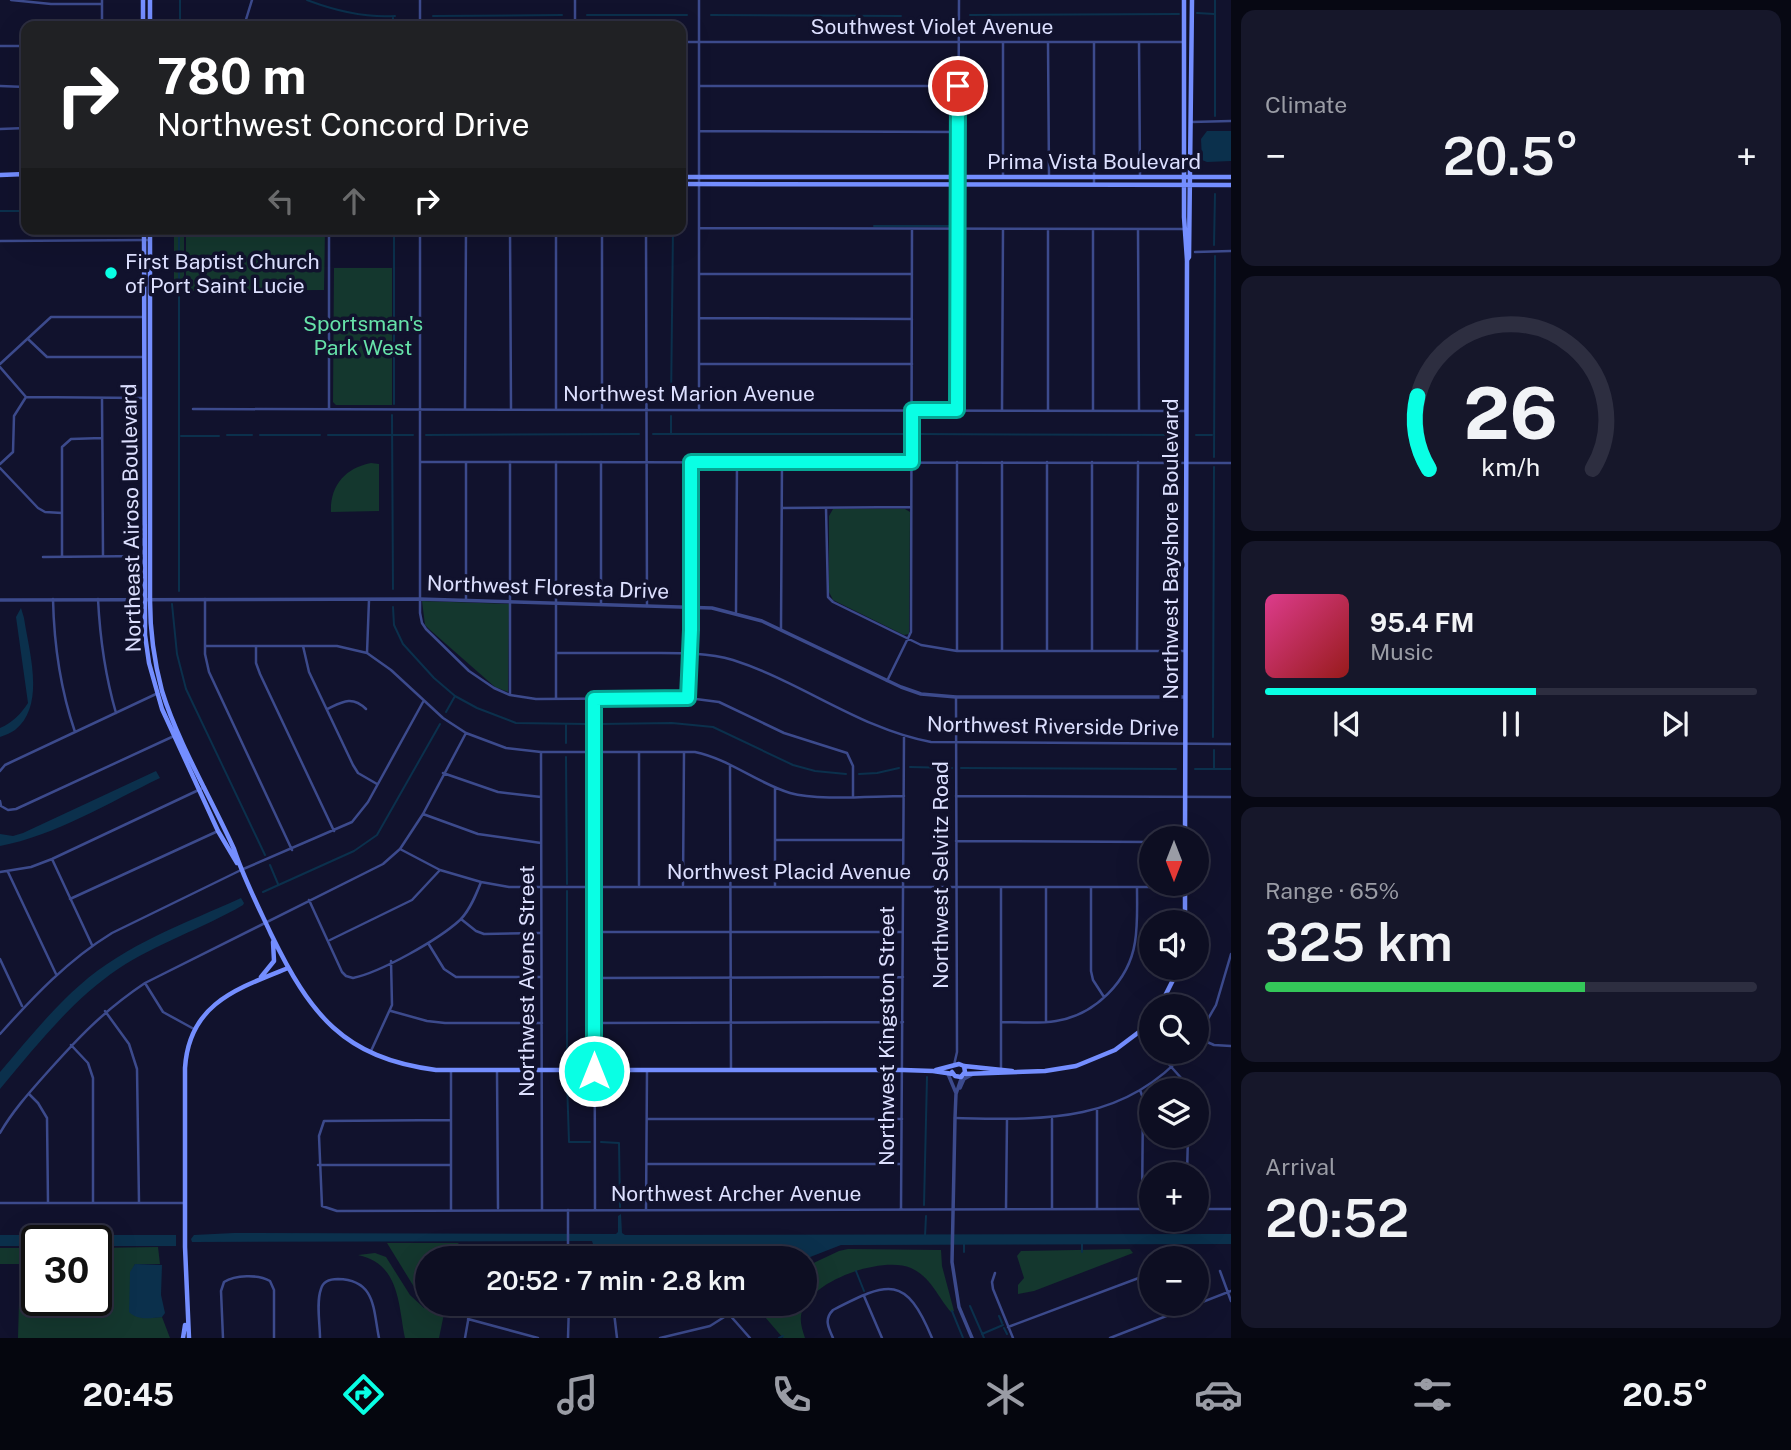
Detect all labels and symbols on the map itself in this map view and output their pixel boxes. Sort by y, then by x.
street label: Southwest Violet Avenue [810,14,1054,39]
pin [928,56,988,116]
street label: Prima Vista Boulevard [987,149,1201,174]
place label: First Baptist Church of Port Saint Lucie [125,249,320,298]
marker: First Baptist Church of Port Saint Lucie [103,265,119,281]
park label: Sportsman's Park West [303,311,423,360]
street label: Northwest Marion Avenue [563,381,815,406]
street label: Northeast Airoso Boulevard [116,384,146,652]
street label: Northwest Bayshore Boulevard [1158,398,1183,700]
street label: Northwest Floresta Drive [426,570,670,604]
street label: Northwest Riverside Drive [927,711,1179,741]
street label: Northwest Selvitz Road [928,761,953,989]
north arrow [1139,826,1209,896]
street label: Northwest Placid Avenue [667,859,911,884]
street label: Northwest Avens Street [514,865,539,1097]
street label: Northwest Kingston Street [874,906,899,1166]
position arrow [557,1034,631,1108]
street label: Northwest Archer Avenue [611,1181,861,1206]
speed limit sign: 30 [21,1225,112,1316]

